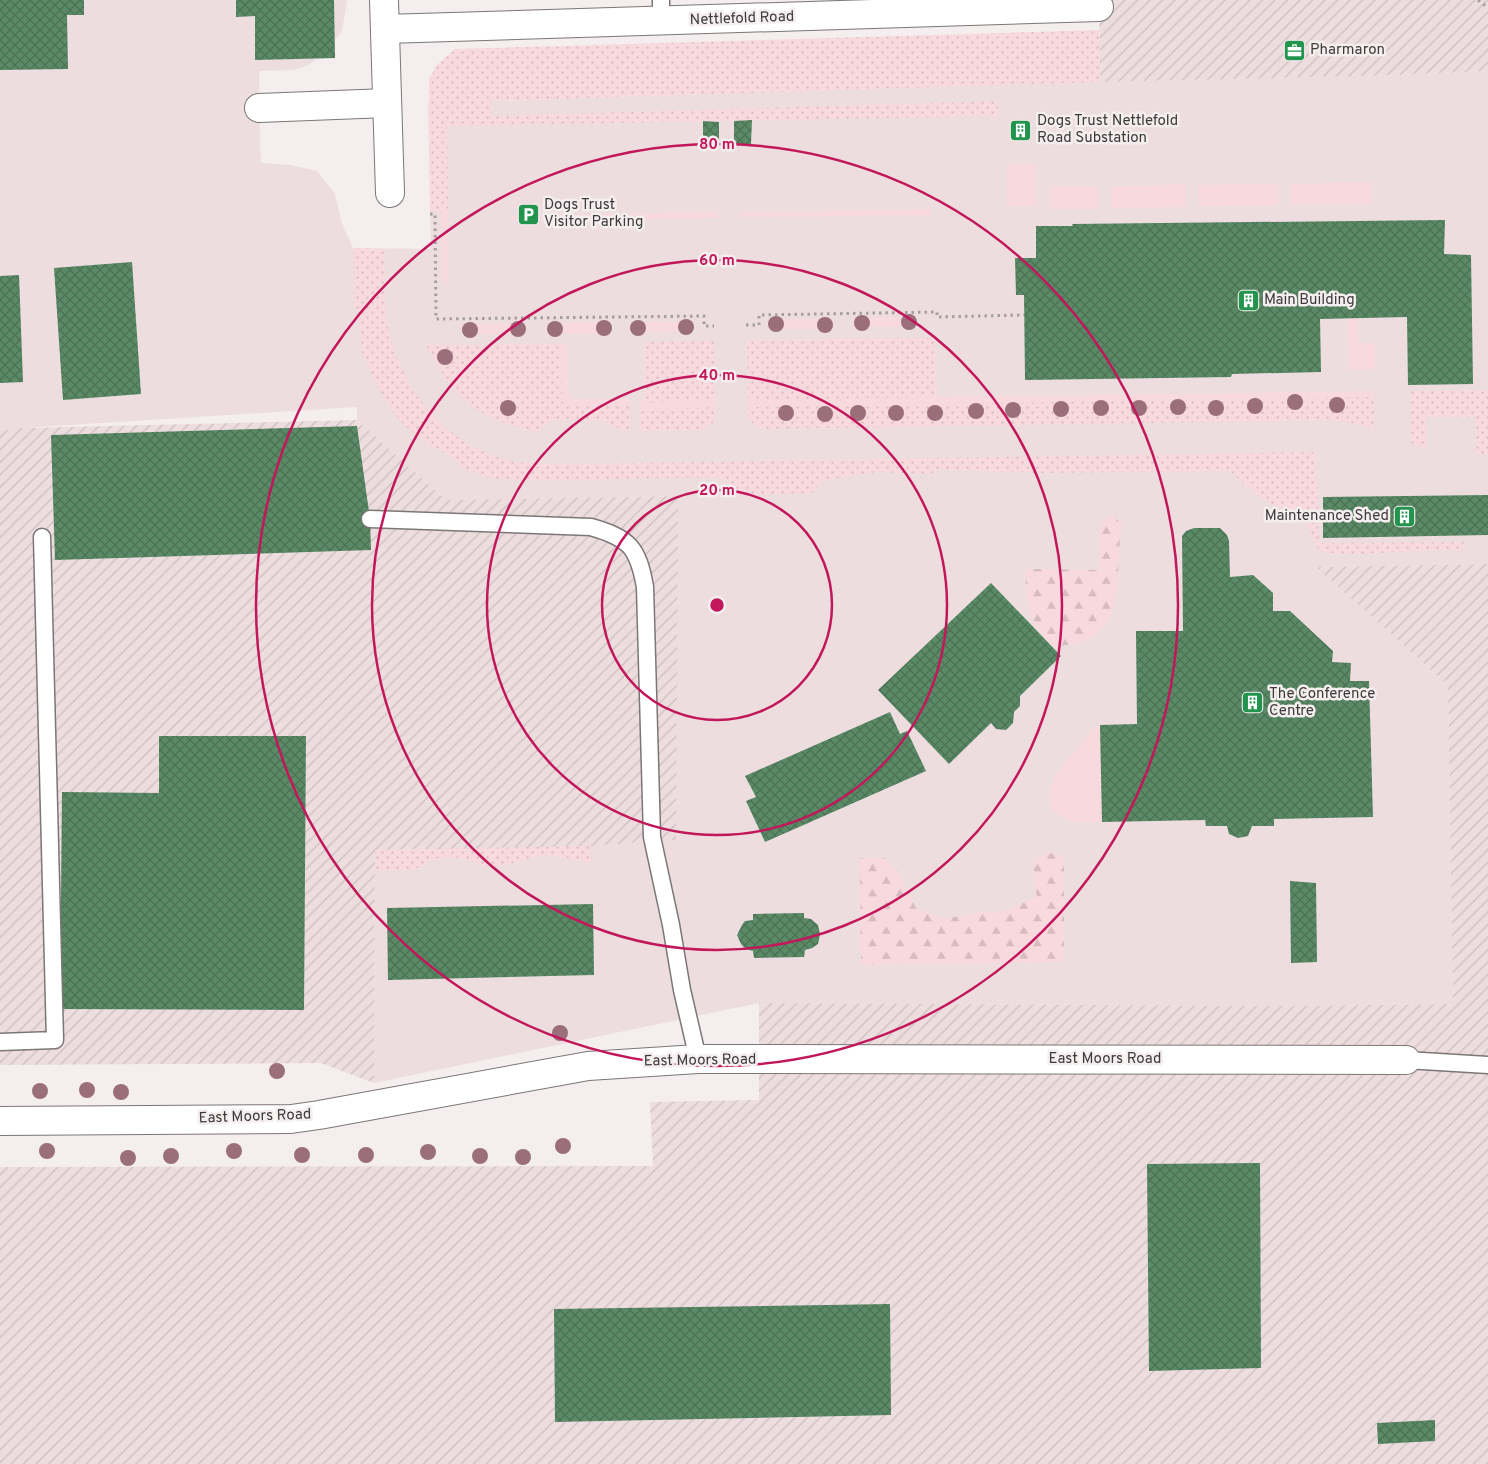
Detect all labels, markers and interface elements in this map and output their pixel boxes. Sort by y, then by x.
street label: Nettlefold Road [689,8,795,30]
office icon: Pharmaron [1282,38,1306,62]
place label: Pharmaron [1310,41,1385,60]
place label: Dogs Trust Nettlefold Road Substation [1037,112,1178,148]
building icon: Dogs Trust Nettlefold Road Substation [1009,118,1033,142]
text: 80 m [699,136,735,155]
place label: Dogs Trust Visitor Parking [544,196,644,232]
parking icon: Dogs Trust Visitor Parking [516,202,540,226]
text: 60 m [699,252,735,271]
building icon: Main Building [1236,288,1260,312]
place label: Main Building [1264,291,1355,310]
text: 40 m [699,367,735,386]
text: 20 m [699,482,735,501]
building icon: Maintenance Shed [1393,504,1417,528]
place label: Maintenance Shed [1265,507,1389,526]
centre of rings [708,596,726,614]
place label: The Conference Centre [1269,685,1375,721]
building icon: The Conference Centre [1241,691,1265,715]
street label: East Moors Road [1049,1050,1161,1069]
street label: East Moors Road [643,1051,757,1071]
street label: East Moors Road [198,1106,312,1128]

